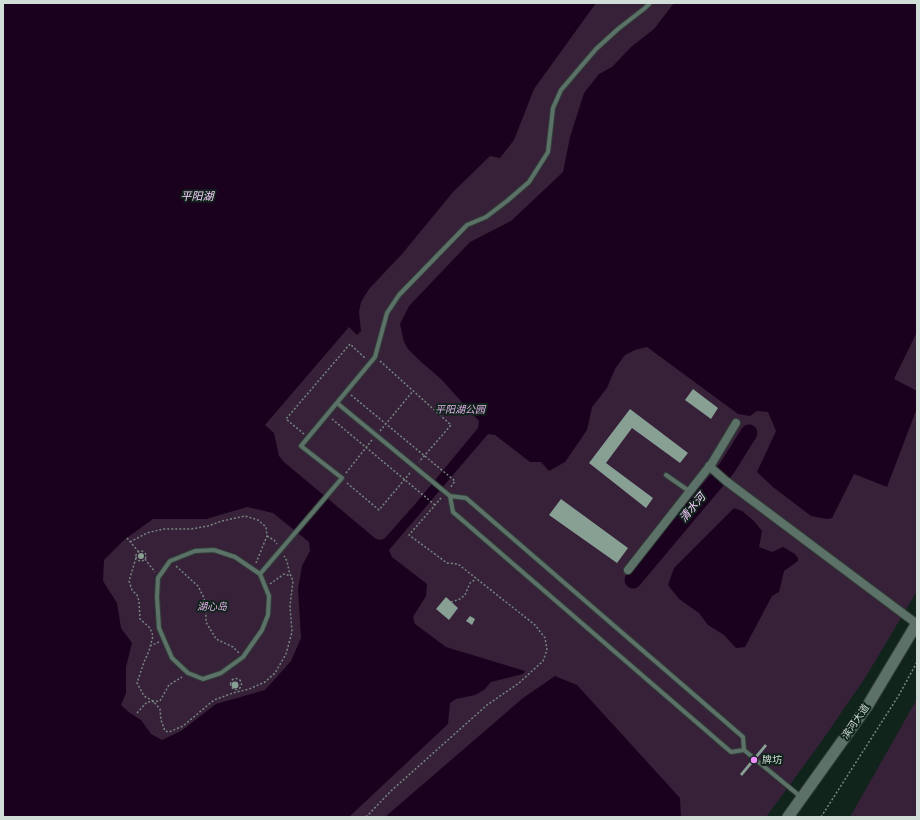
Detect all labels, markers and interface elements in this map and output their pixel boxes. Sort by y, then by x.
water label: 平阳湖 [181,190,213,204]
park label: 平阳湖公园 [435,404,485,416]
water label: 清水河 [677,491,709,525]
park label: 湖心岛 [197,601,227,613]
street label: 滨河大道 [840,702,872,742]
place label: 牌坊 [762,754,782,766]
marker: 牌坊 [749,755,759,765]

